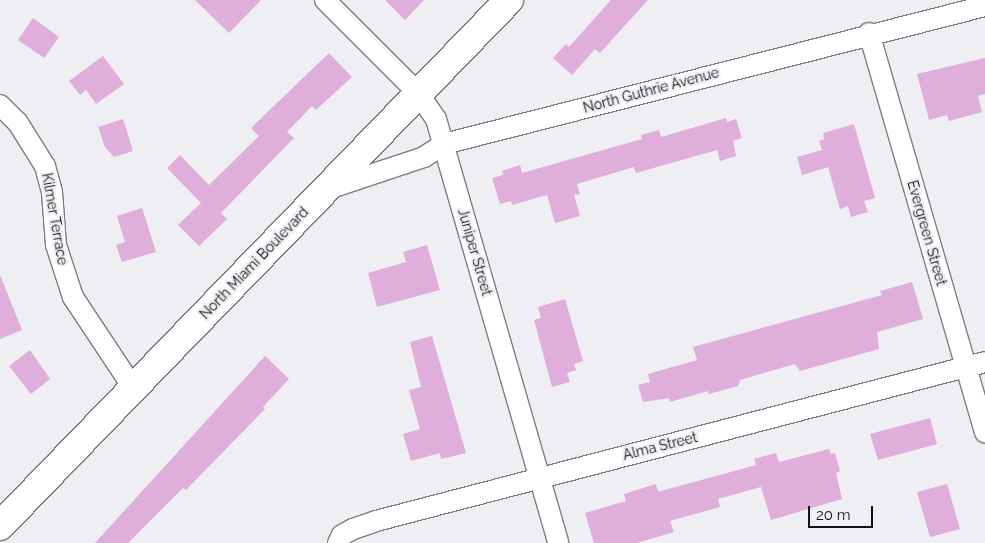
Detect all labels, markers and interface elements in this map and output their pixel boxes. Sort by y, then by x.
street label: North Guthrie Avenue [581,64,721,116]
street label: Kilmer Terrace [39,171,71,267]
street label: Evergreen Street [904,178,950,288]
street label: North Miami Boulevard [196,204,312,322]
street label: Juniper Street [454,206,496,298]
street label: Alma Street [621,429,699,463]
scale bar [810,496,875,528]
text: 20 m [816,506,851,524]

